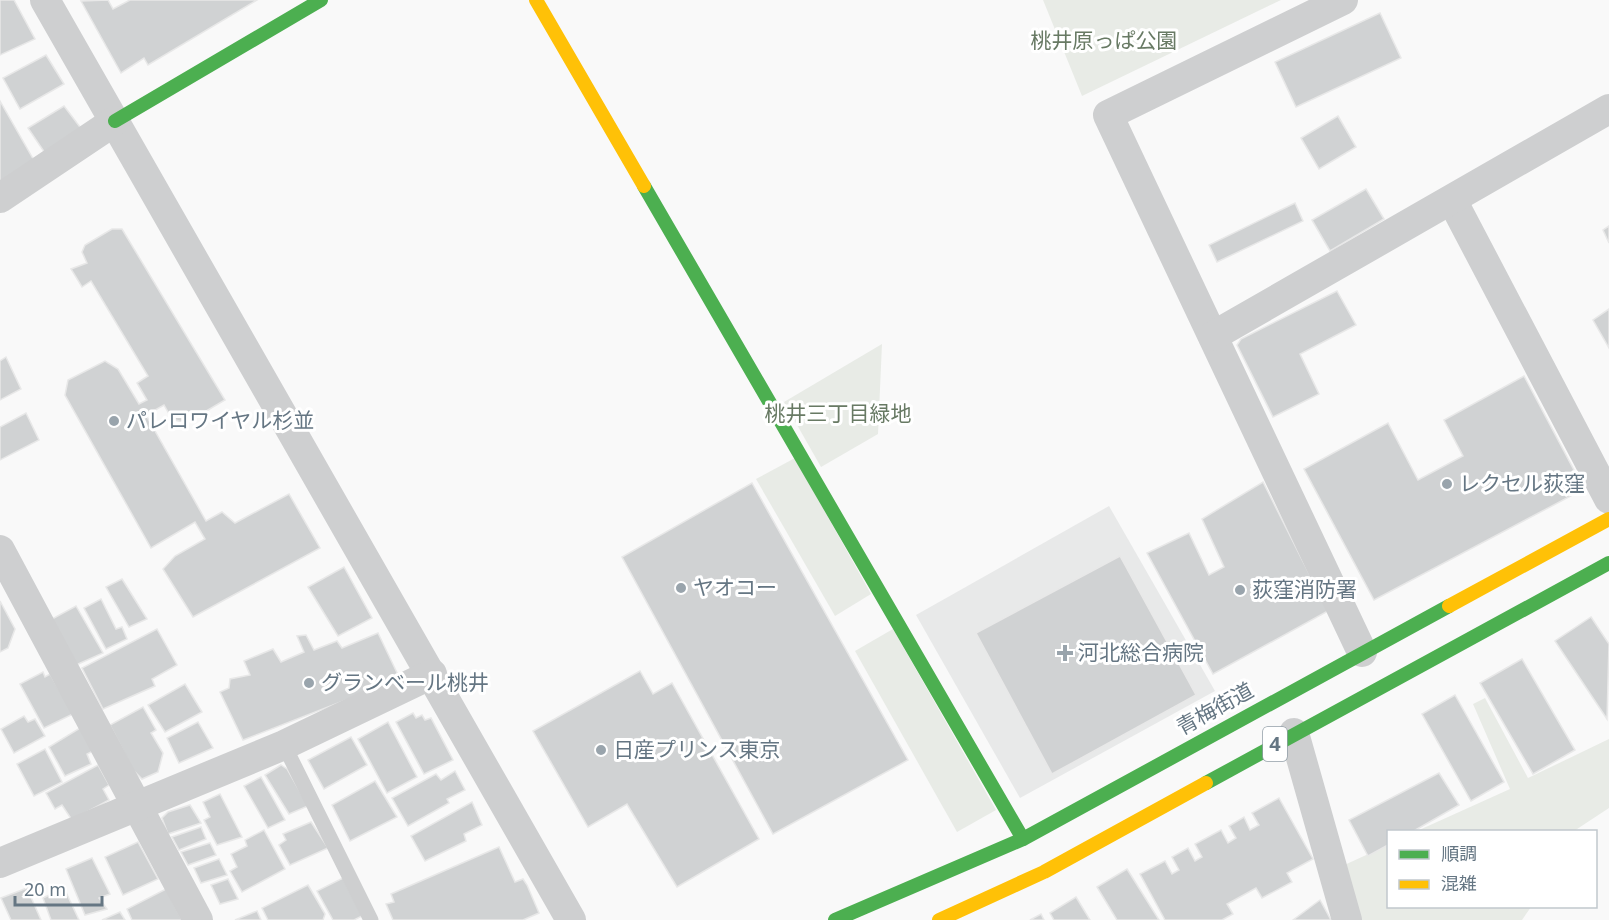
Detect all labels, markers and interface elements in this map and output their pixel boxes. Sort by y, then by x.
park label: 桃井原っぱ公園 [1031,26,1178,54]
park label: 桃井三丁目緑地 [765,399,912,427]
place label: パレロワイヤル杉並 [126,406,314,434]
marker: パレロワイヤル杉並 [107,414,121,428]
place label: レクセル荻窪 [1459,469,1585,497]
marker: レクセル荻窪 [1440,477,1454,491]
place label: ヤオコー [693,573,777,601]
place label: 荻窪消防署 [1252,575,1357,603]
marker: ヤオコー [674,581,688,595]
marker: 荻窪消防署 [1233,583,1247,597]
place label: 河北総合病院 [1078,638,1204,666]
marker: 河北総合病院 [1056,644,1074,662]
place label: グランベール桃井 [321,668,489,696]
marker: グランベール桃井 [302,676,316,690]
street label: 青梅街道 [1171,676,1258,741]
road number: 4 [1263,727,1287,761]
place label: 日産プリンス東京 [613,735,781,763]
marker: 日産プリンス東京 [594,743,608,757]
legend [1387,830,1597,908]
text: 順調 [1441,841,1477,865]
scale bar [15,869,102,907]
text: 混雑 [1441,871,1477,895]
text: 20 m [24,877,66,901]

